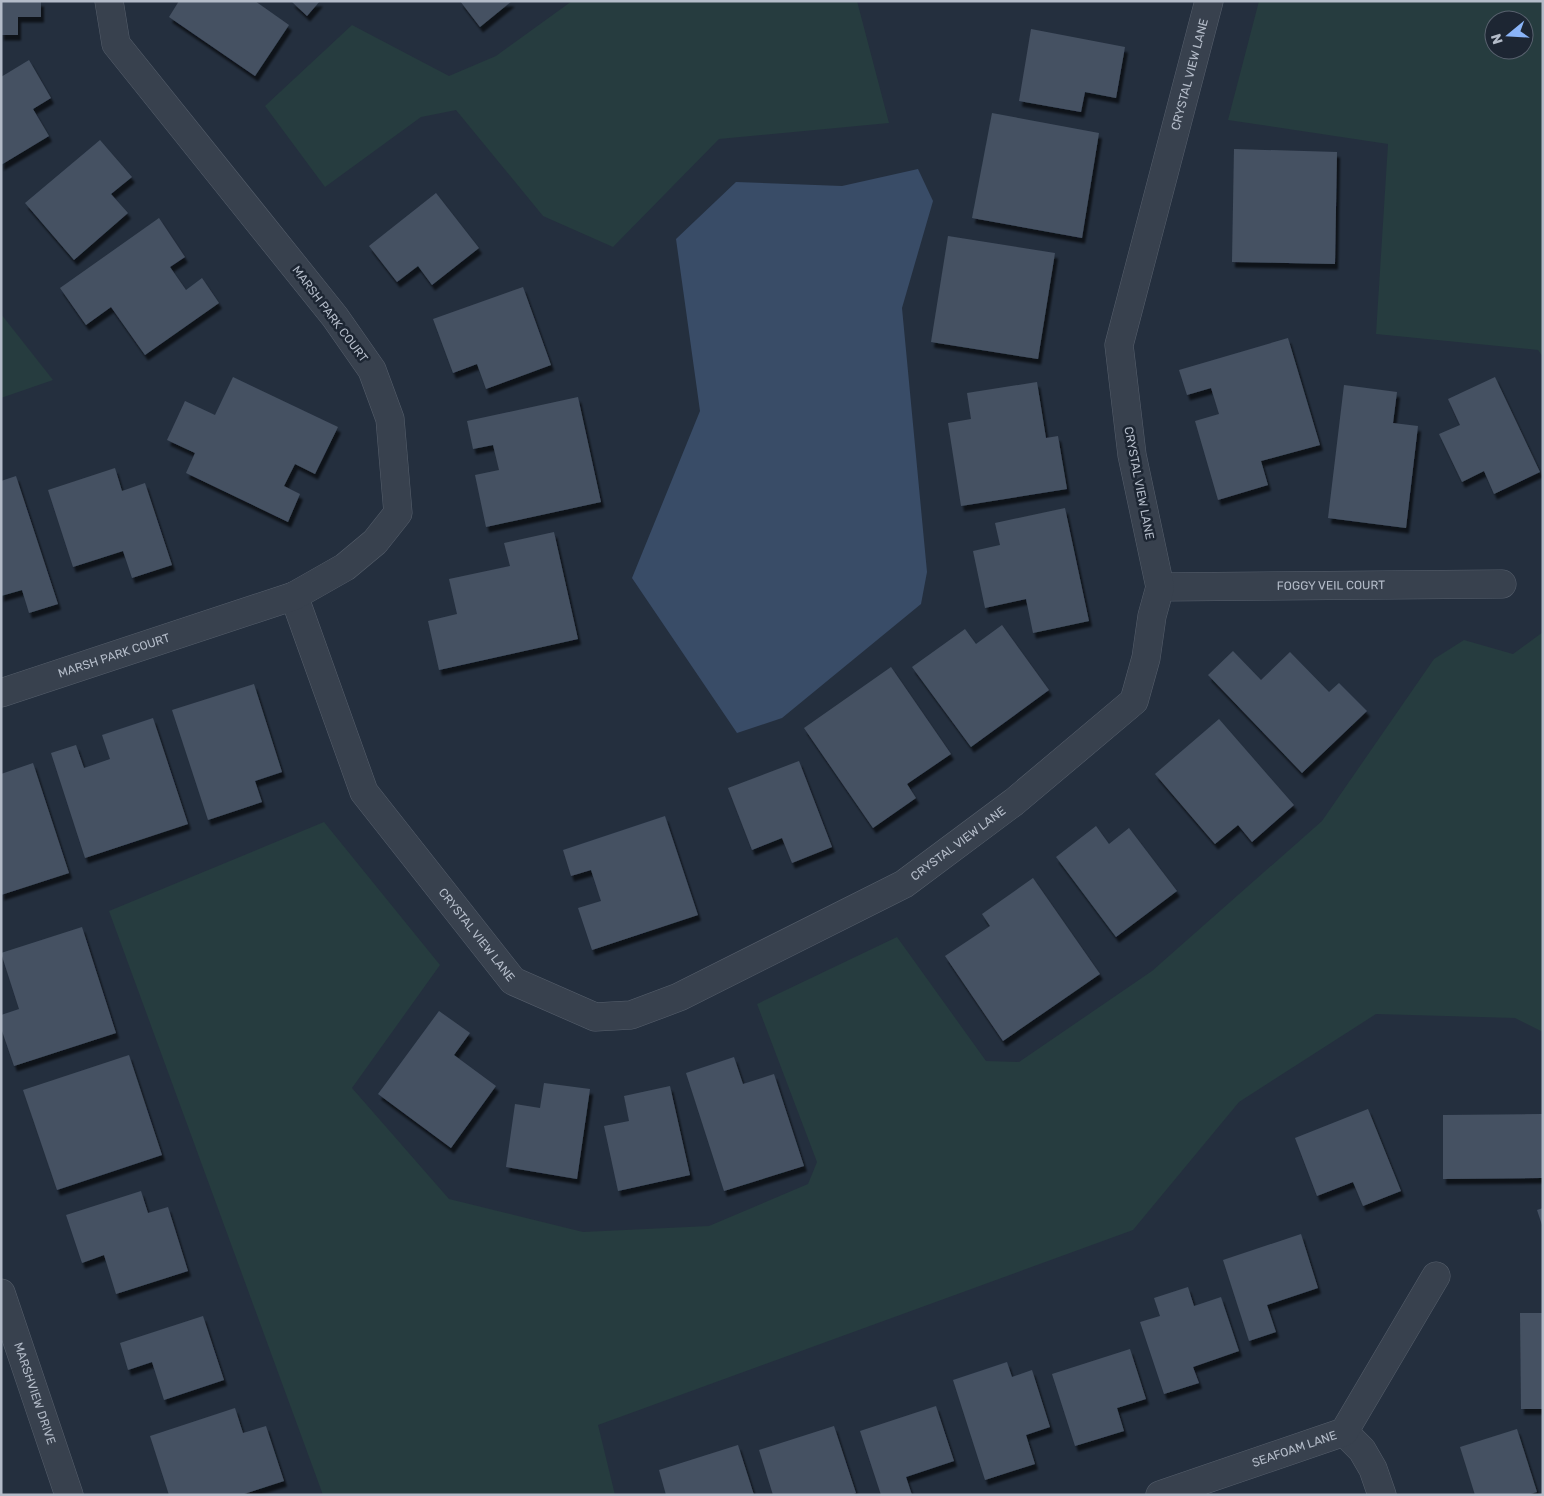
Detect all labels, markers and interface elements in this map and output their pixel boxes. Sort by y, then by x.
north arrow [1484,10,1534,60]
street label: CRYSTAL VIEW LANE [1168,17,1211,132]
text: N [1487,31,1507,46]
street label: MARSH PARK COURT [289,263,371,365]
street label: CRYSTAL VIEW LANE [1121,425,1157,541]
street label: FOGGY VEIL COURT [1277,578,1385,593]
street label: MARSH PARK COURT [56,631,172,681]
street label: CRYSTAL VIEW LANE [908,804,1008,884]
street label: CRYSTAL VIEW LANE [436,885,518,984]
street label: MARSHVIEW DRIVE [11,1341,59,1446]
street label: SEAFOAM LANE [1250,1428,1339,1470]

